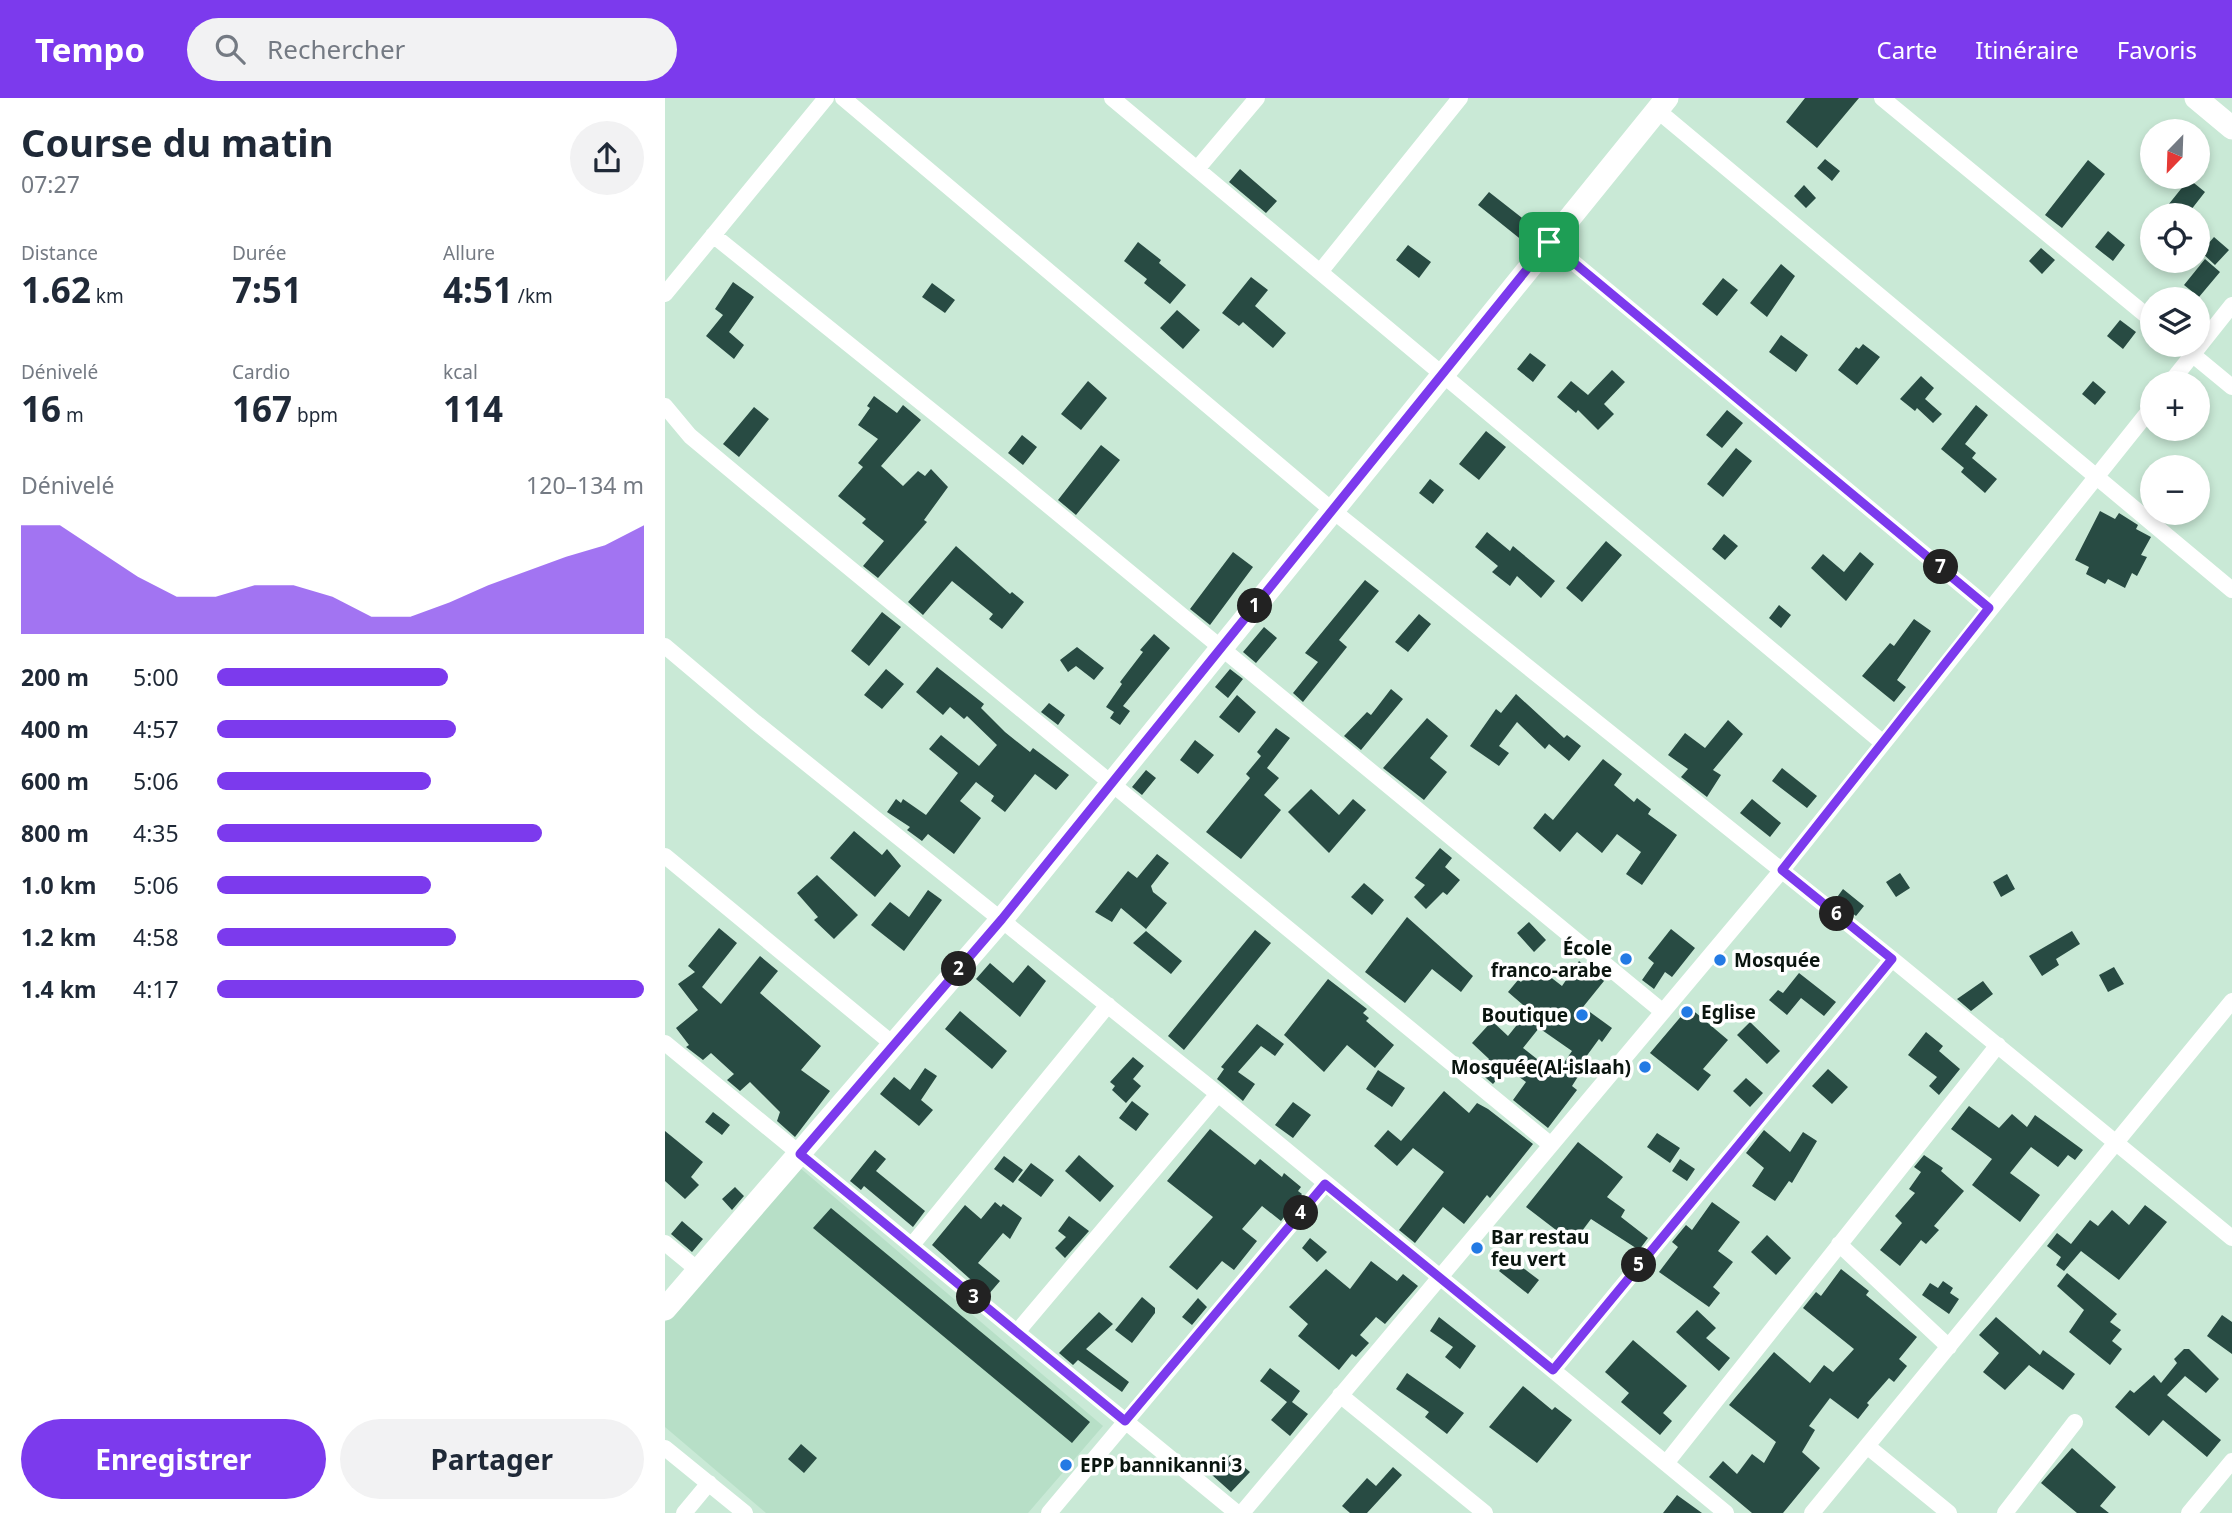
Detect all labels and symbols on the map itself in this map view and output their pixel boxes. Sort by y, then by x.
north arrow [2140,119,2210,189]
pin [1519,212,1579,272]
pin: 7 [1923,550,1959,584]
pin: 1 [1237,588,1273,624]
pin: 6 [1819,896,1855,932]
place label: École franco-arabe [1491,935,1612,983]
place label: Mosquée [1734,947,1820,973]
marker: École franco-arabe [1618,951,1634,967]
pin: 2 [941,952,977,986]
marker: Mosquée [1712,952,1728,968]
place label: Eglise [1701,999,1756,1025]
place label: Boutique [1482,1002,1568,1028]
marker: Eglise [1679,1004,1695,1020]
marker: Boutique [1574,1007,1590,1023]
place label: Mosquée(Al-islaah) [1451,1054,1631,1080]
marker: Mosquée(Al-islaah) [1637,1059,1653,1075]
pin: 4 [1283,1196,1319,1230]
place label: Bar restau feu vert [1491,1224,1589,1272]
marker: Bar restau feu vert [1469,1240,1485,1256]
pin: 5 [1621,1248,1657,1282]
pin: 3 [957,1280,991,1314]
place label: EPP bannikanni 3 [1080,1452,1242,1478]
marker: EPP bannikanni 3 [1058,1457,1074,1473]

